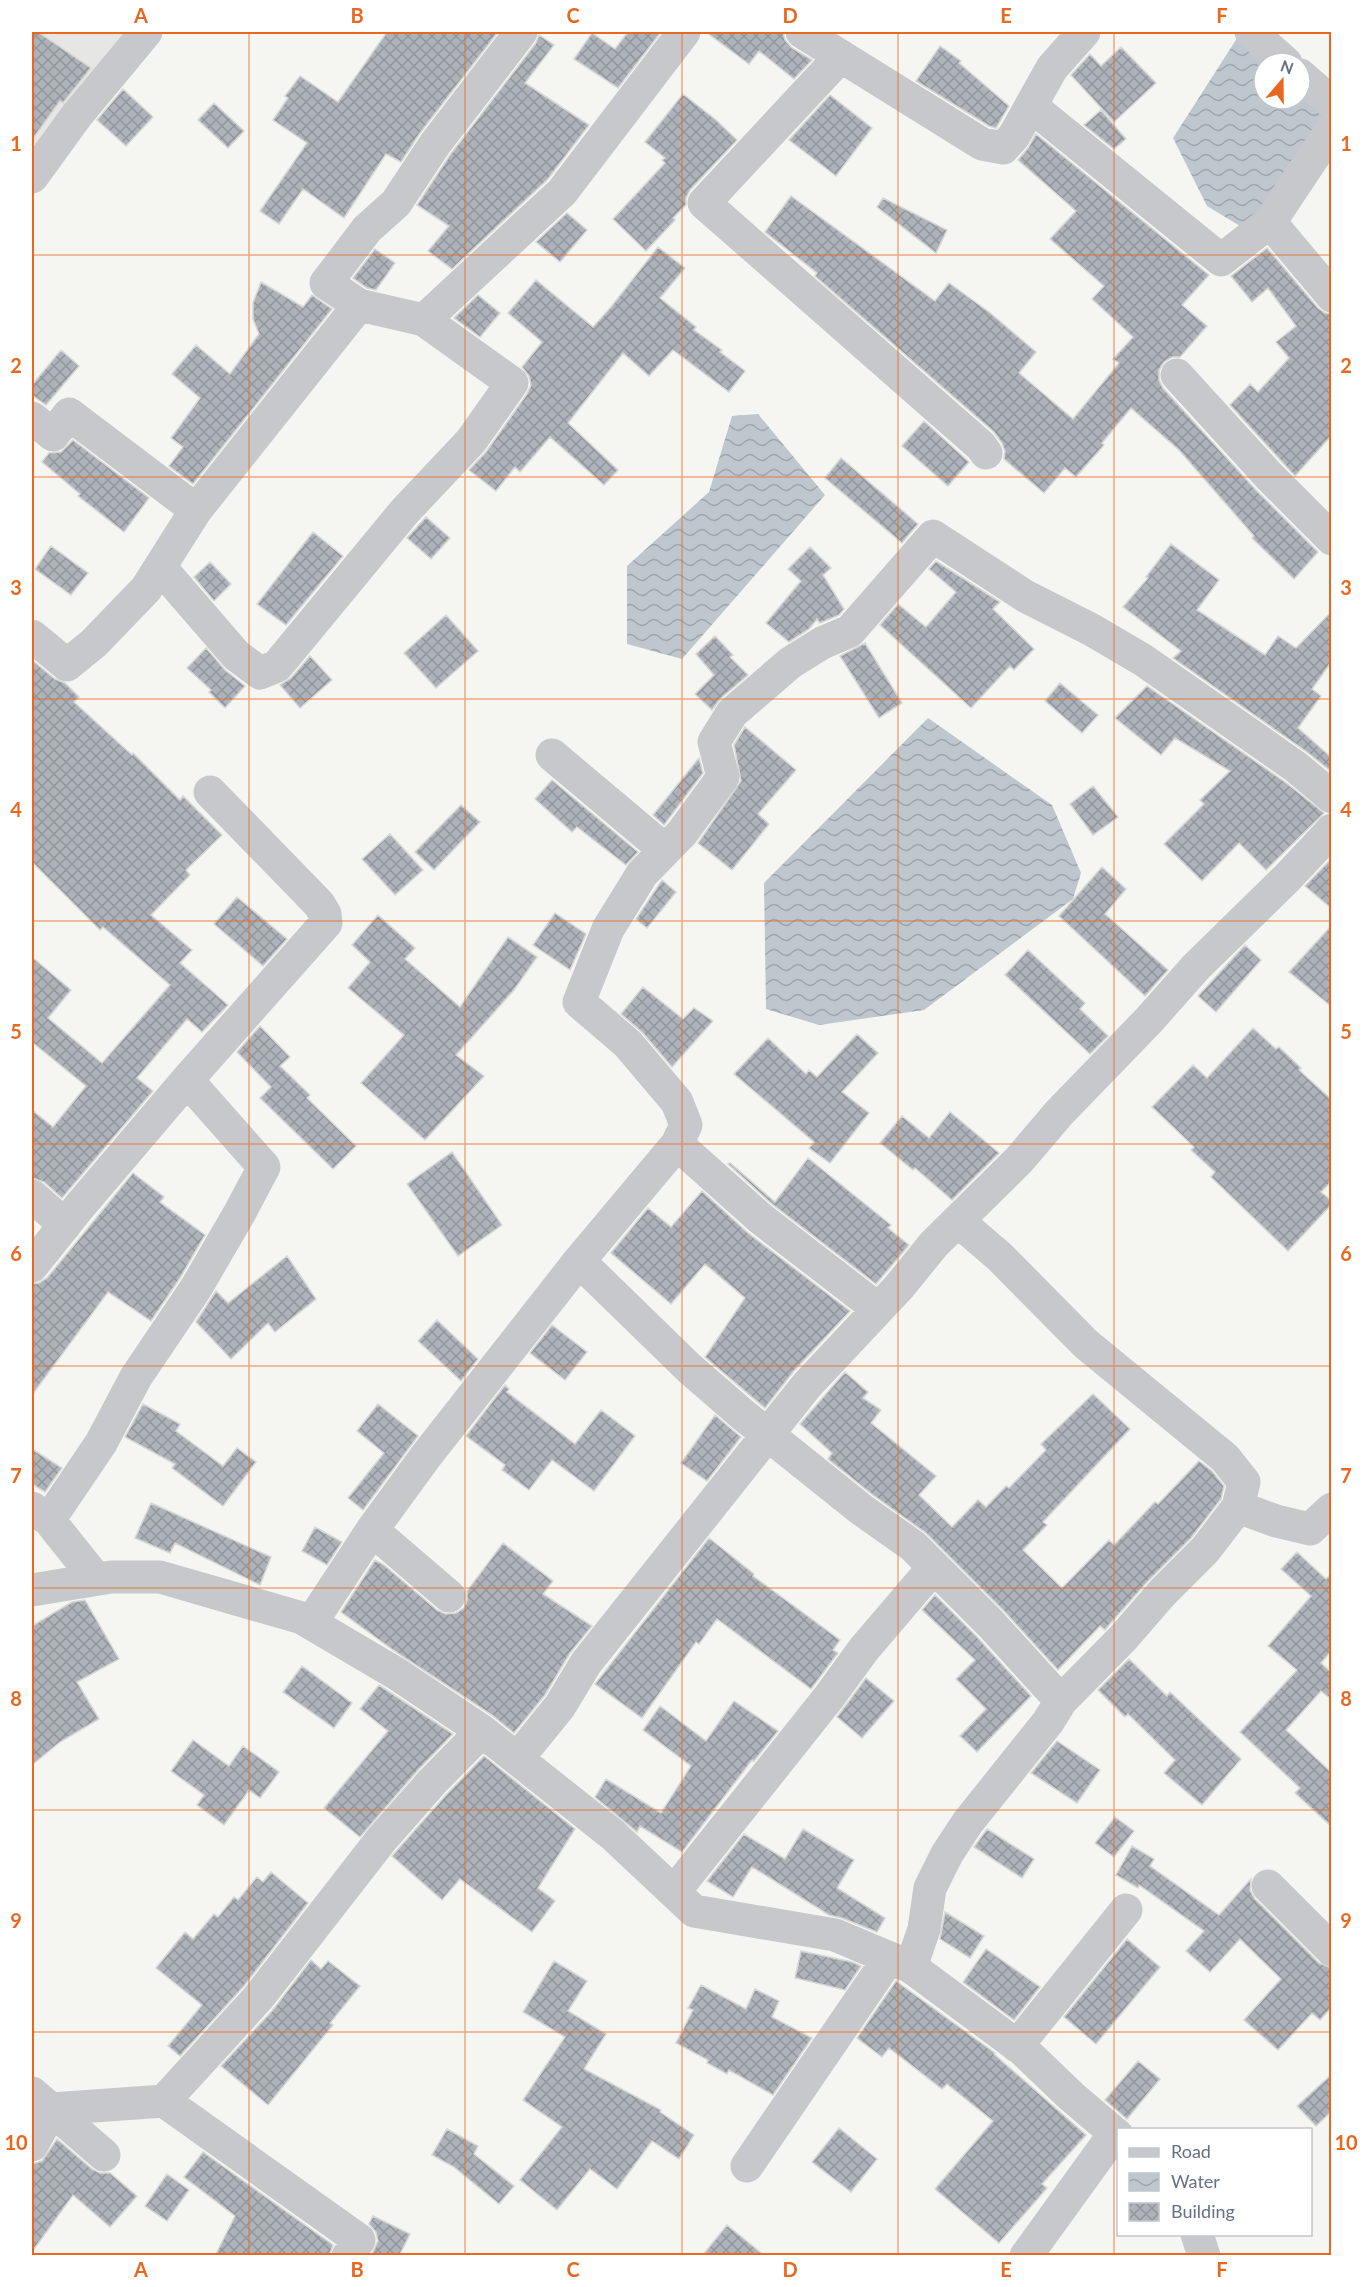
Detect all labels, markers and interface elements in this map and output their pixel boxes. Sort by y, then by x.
text: A [133,3,148,27]
text: B [350,3,364,27]
text: C [566,3,580,27]
text: D [782,3,798,27]
text: E [1000,3,1012,27]
text: F [1216,3,1228,27]
north arrow [1252,51,1312,111]
text: N [1278,55,1296,77]
text: 1 [10,131,22,155]
text: 1 [1340,131,1352,155]
text: 2 [10,353,22,377]
text: 2 [1340,353,1352,377]
text: 3 [10,575,22,599]
text: 3 [1340,575,1352,599]
text: 4 [10,797,22,821]
text: 4 [1340,797,1352,821]
text: 5 [10,1019,22,1043]
text: 5 [1340,1019,1352,1043]
text: 6 [10,1241,22,1265]
text: 6 [1340,1241,1352,1265]
text: 7 [10,1463,22,1487]
text: 7 [1340,1463,1352,1487]
text: 8 [10,1686,22,1710]
text: 8 [1340,1686,1352,1710]
text: 9 [10,1908,22,1932]
text: 9 [1340,1908,1352,1932]
legend [1117,2128,1312,2236]
text: 10 [4,2130,28,2154]
text: 10 [1334,2130,1358,2154]
text: Road [1171,2140,1211,2162]
text: Water [1171,2170,1220,2192]
text: Building [1171,2200,1235,2222]
text: A [133,2257,148,2281]
text: B [350,2257,364,2281]
text: C [566,2257,580,2281]
text: D [782,2257,798,2281]
text: E [1000,2257,1012,2281]
text: F [1216,2257,1228,2281]

